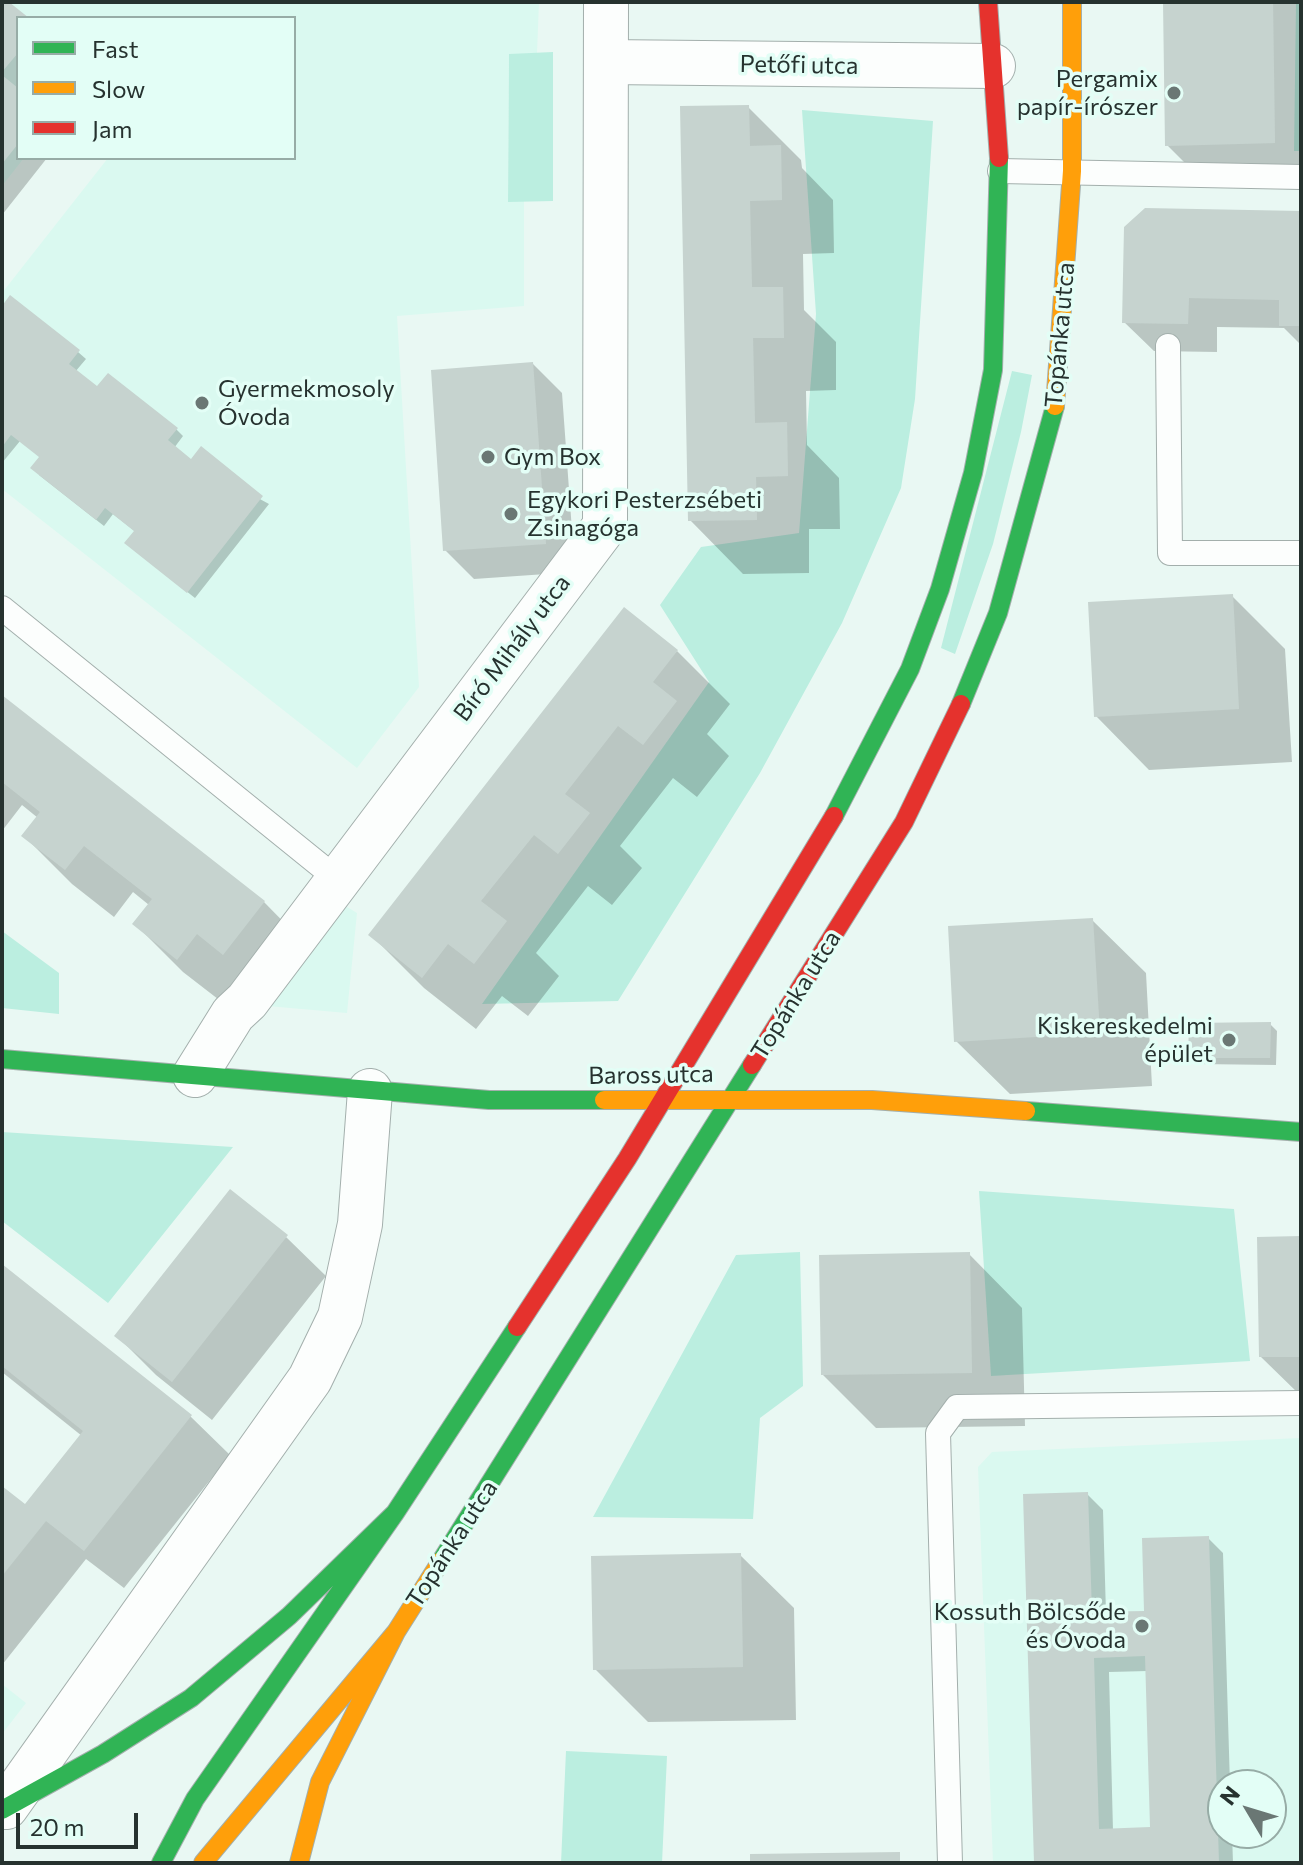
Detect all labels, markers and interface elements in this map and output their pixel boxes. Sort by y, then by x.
legend [16,16,296,160]
text: Fast [92,34,139,63]
street label: Petőfi utca [739,50,859,80]
place label: Pergamix papír-írószer [1017,65,1158,121]
text: Slow [92,74,145,103]
marker: Pergamix papír-írószer [1165,84,1183,102]
text: Jam [92,114,132,143]
street label: Topánka utca [1039,261,1081,409]
place label: Gyermekmosoly Óvoda [218,375,395,431]
marker: Gyermekmosoly Óvoda [193,394,211,412]
place label: Gym Box [504,443,601,471]
marker: Gym Box [479,448,497,466]
place label: Egykori Pesterzsébeti Zsinagóga [527,486,762,542]
marker: Egykori Pesterzsébeti Zsinagóga [502,505,520,523]
street label: Bíró Mihály utca [448,569,576,727]
street label: Topánka utca [745,926,847,1064]
place label: Kiskereskedelmi épület [1037,1012,1213,1068]
marker: Kiskereskedelmi épület [1220,1031,1238,1049]
street label: Baross utca [588,1060,714,1090]
street label: Topánka utca [400,1475,504,1613]
place label: Kossuth Bölcsőde és Óvoda [934,1598,1126,1654]
marker: Kossuth Bölcsőde és Óvoda [1133,1617,1151,1635]
north arrow [1207,1769,1287,1849]
text: N [1214,1780,1245,1810]
scale bar [20,1797,142,1847]
text: 20 m [30,1812,84,1841]

